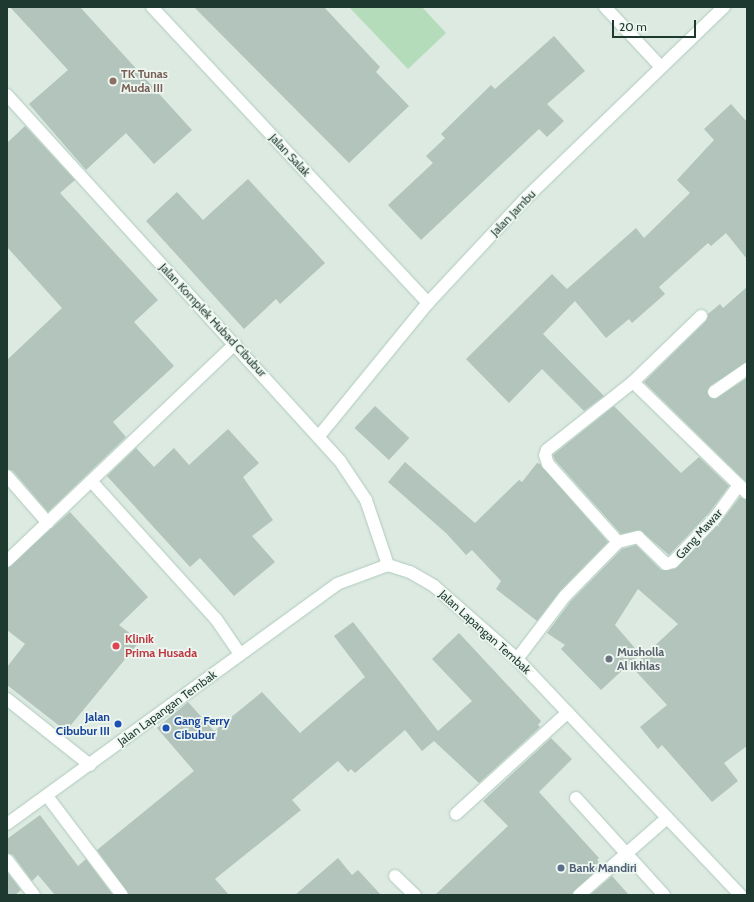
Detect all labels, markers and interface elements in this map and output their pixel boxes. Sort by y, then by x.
scale bar [614,12,698,38]
text: 20 m [619,19,647,34]
place label: TK Tunas Muda III [121,67,168,95]
marker: TK Tunas Muda III [108,76,118,86]
street label: Jalan Salak [267,131,313,179]
street label: Jalan Jambu [487,187,539,239]
street label: Jalan Komplek Hubad Cibubur [156,260,270,380]
street label: Gang Mawar [673,506,725,562]
street label: Jalan Lapangan Tembak [436,587,534,677]
place label: Klinik Prima Husada [125,632,197,660]
marker: Klinik Prima Husada [110,640,122,652]
place label: Musholla Al Ikhlas [617,645,664,673]
marker: Musholla Al Ikhlas [604,654,614,664]
street label: Jalan Lapangan Tembak [115,667,219,749]
place label: Jalan Cibubur III [56,710,110,738]
place label: Gang Ferry Cibubur [174,714,230,742]
marker: Jalan Cibubur III [113,719,123,729]
marker: Gang Ferry Cibubur [161,723,171,733]
place label: Bank Mandiri [569,861,637,875]
marker: Bank Mandiri [556,863,566,873]

